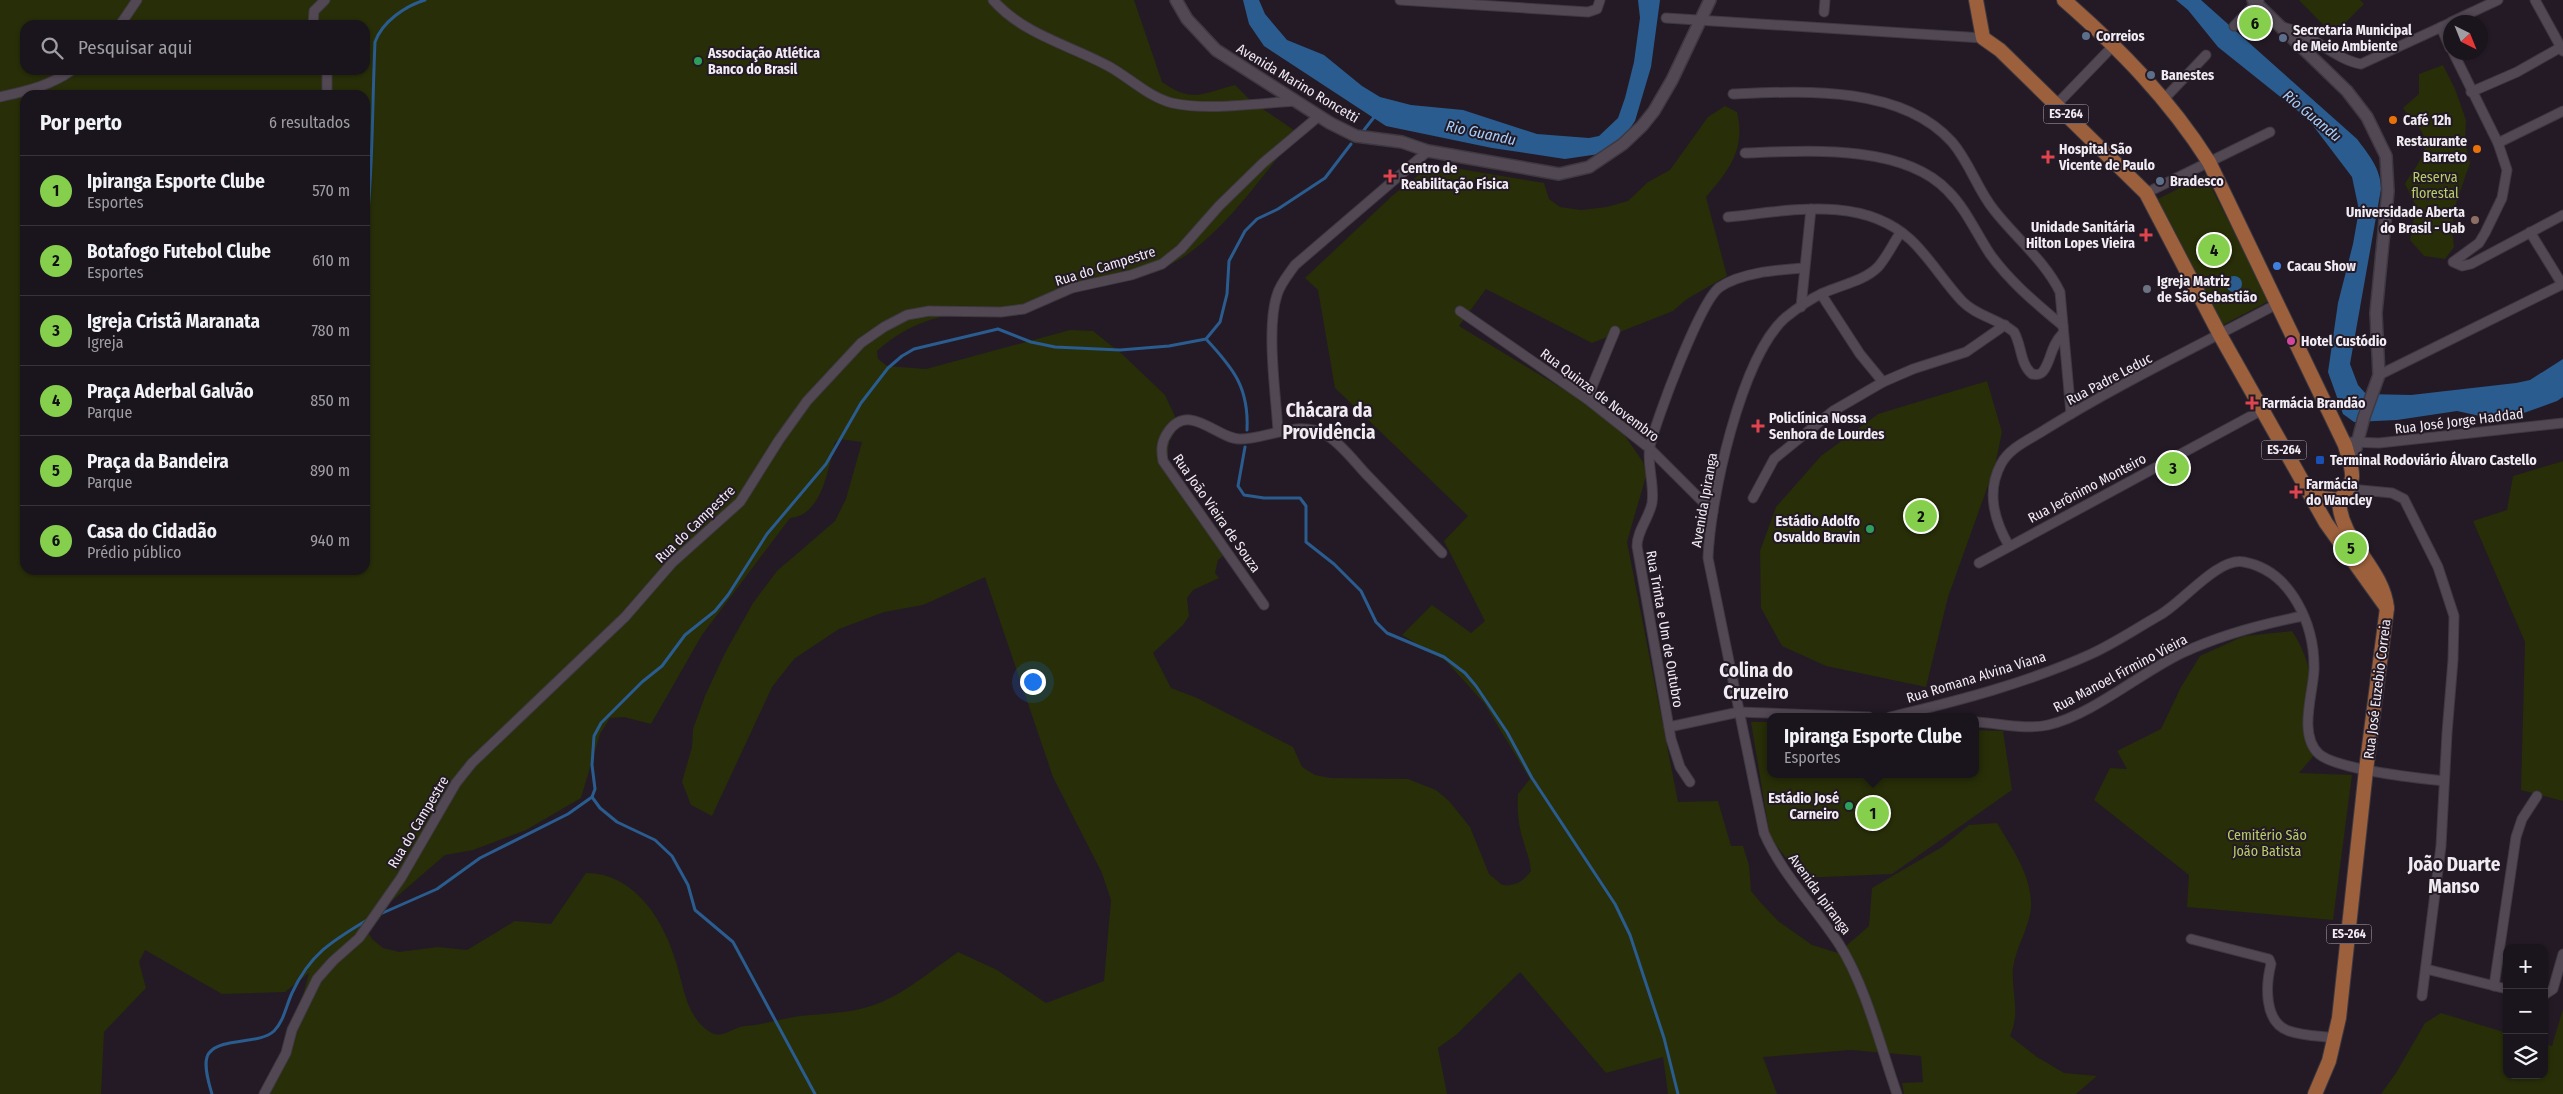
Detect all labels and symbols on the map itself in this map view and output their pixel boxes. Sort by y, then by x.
pin: 6 [2239,4,2271,42]
north arrow [2443,15,2488,60]
place label: Secretaria Municipal de Meio Ambiente [2293,22,2412,55]
place label: Correios [2096,28,2145,45]
marker: Correios [2080,30,2092,42]
marker: Secretaria Municipal de Meio Ambiente [2277,32,2289,44]
street label: Avenida Marino Roncetti [1233,40,1362,127]
place label: Associação Atlética Banco do Brasil [707,45,820,78]
marker: Associação Atlética Banco do Brasil [692,55,704,67]
place label: Banestes [2161,67,2214,84]
marker: Banestes [2145,69,2157,81]
water label: Rio Guandu [2279,86,2345,146]
road number: ES-264 [2044,105,2088,124]
place label: Café 12h [2403,112,2451,129]
marker: Café 12h [2387,114,2399,126]
water label: Rio Guandu [1444,117,1518,149]
place label: Restaurante Barreto [2396,133,2468,166]
place label: Hospital São Vicente de Paulo [2058,141,2155,174]
marker: Restaurante Barreto [2471,143,2483,155]
marker: Hospital São Vicente de Paulo [2041,150,2055,164]
place label: Centro de Reabilitação Física [1401,160,1509,194]
marker: Centro de Reabilitação Física [1383,169,1397,183]
park label: Reserva florestal [2411,169,2459,202]
place label: Bradesco [2170,173,2224,190]
marker: Bradesco [2154,175,2166,187]
place label: Universidade Aberta do Brasil - Uab [2346,204,2465,237]
marker: Universidade Aberta do Brasil - Uab [2469,214,2481,226]
place label: Unidade Sanitária Hilton Lopes Vieira [2026,219,2135,252]
marker: Unidade Sanitária Hilton Lopes Vieira [2139,228,2153,242]
pin: 4 [2198,231,2230,269]
street label: Rua do Campestre [1053,243,1158,290]
place label: Cacau Show [2287,258,2356,275]
marker: Cacau Show [2271,260,2283,272]
place label: Igreja Matriz de São Sebastião [2157,273,2258,306]
marker: Igreja Matriz de São Sebastião [2141,283,2153,295]
place label: Hotel Custódio [2301,333,2387,350]
marker: Hotel Custódio [2285,335,2297,347]
street label: Rua Quinze de Novembro [1537,345,1662,446]
street label: Rua Padre Leduc [2064,350,2155,409]
place label: Farmácia Brandão [2262,395,2366,412]
marker: Farmácia Brandão [2246,397,2258,409]
district label: Chácara da Providência [1283,399,1375,444]
street label: Rua José Jorge Haddad [2394,405,2524,438]
place label: Policlínica Nossa Senhora de Lourdes [1769,410,1884,443]
marker: Policlínica Nossa Senhora de Lourdes [1751,419,1765,433]
road number: ES-264 [2262,440,2306,460]
pin: 3 [2157,449,2189,487]
street label: Rua Jerônimo Monteiro [2025,450,2149,527]
street label: Rua João Vieira de Souza [1169,451,1264,576]
street label: Avenida Ipiranga [1688,451,1721,549]
place label: Terminal Rodoviário Álvaro Castello [2330,451,2537,469]
marker: Terminal Rodoviário Álvaro Castello [2314,454,2326,466]
place label: Farmácia do Wancley [2306,476,2373,509]
street label: Rua do Campestre [652,482,739,567]
marker: Farmácia do Wancley [2290,486,2302,498]
pin: 2 [1905,497,1937,535]
place label: Estádio Adolfo Osvaldo Bravin [1774,513,1861,546]
marker: Estádio Adolfo Osvaldo Bravin [1864,523,1876,535]
pin: 5 [2335,529,2367,567]
street label: Rua Trinta e Um de Outubro [1642,549,1687,709]
street label: Rua José Euzebio Correia [2360,618,2395,760]
street label: Rua Manoel Firmino Vieira [2050,631,2190,716]
street label: Rua Romana Alvina Viana [1904,648,2048,707]
district label: Colina do Cruzeiro [1719,659,1793,704]
your location [1020,669,1046,695]
street label: Rua do Campestre [384,773,453,871]
place label: Estádio José Carneiro [1768,790,1840,823]
pin: 1 [1857,794,1889,832]
marker: Estádio José Carneiro [1843,800,1855,812]
park label: Cemitério São João Batista [2227,827,2307,860]
street label: Avenida Ipiranga [1785,851,1855,938]
district label: João Duarte Manso [2407,853,2501,898]
road number: ES-264 [2326,924,2372,944]

